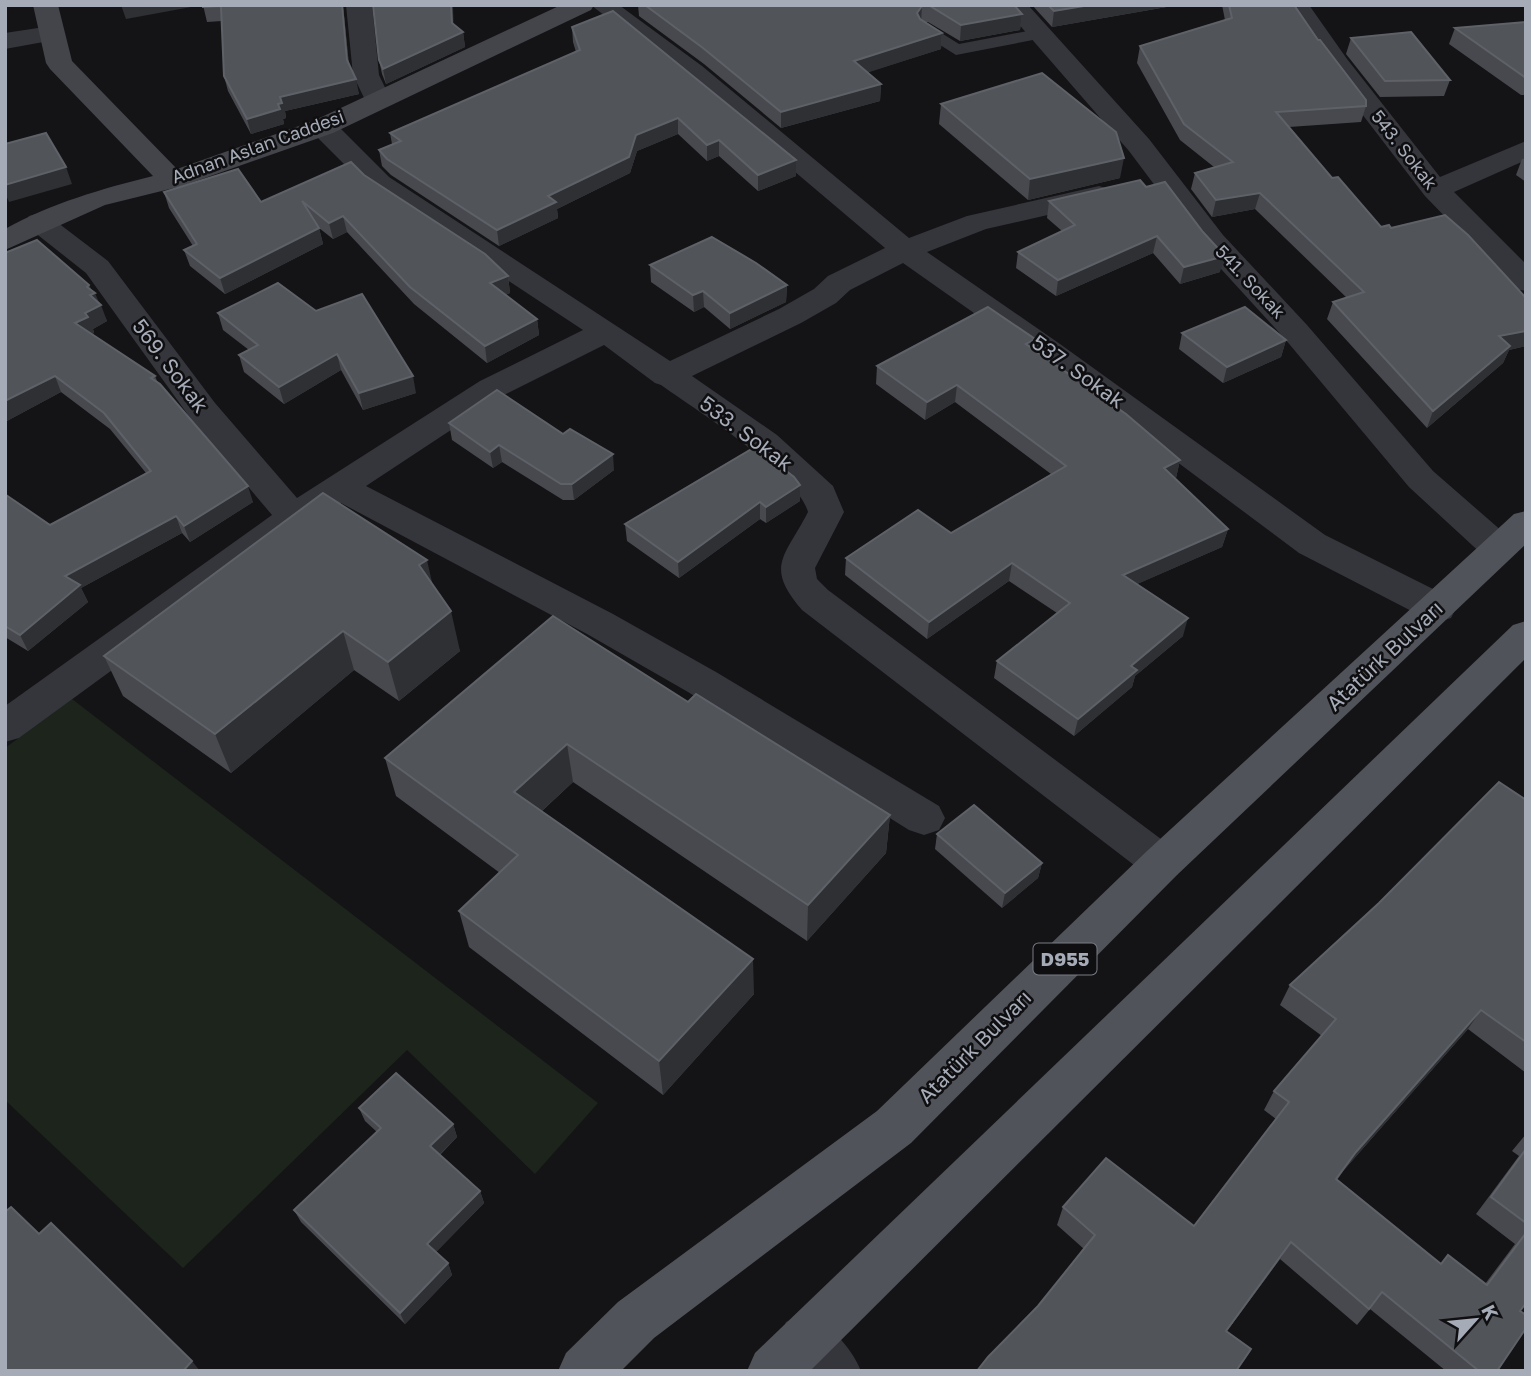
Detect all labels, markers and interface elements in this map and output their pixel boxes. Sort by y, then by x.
street label: Adnan Aslan Caddesi [168,105,347,188]
street label: 543. Sokak [1367,105,1443,193]
street label: 541. Sokak [1211,240,1290,323]
street label: 569. Sokak [127,313,215,417]
street label: 537. Sokak [1027,329,1130,414]
street label: 533. Sokak [695,390,798,477]
street label: Atatürk Bulvarı [1321,595,1448,716]
road number: D955 [1034,944,1096,974]
street label: Atatürk Bulvarı [912,984,1036,1108]
north arrow [1440,1285,1510,1355]
text: K [1477,1301,1504,1324]

